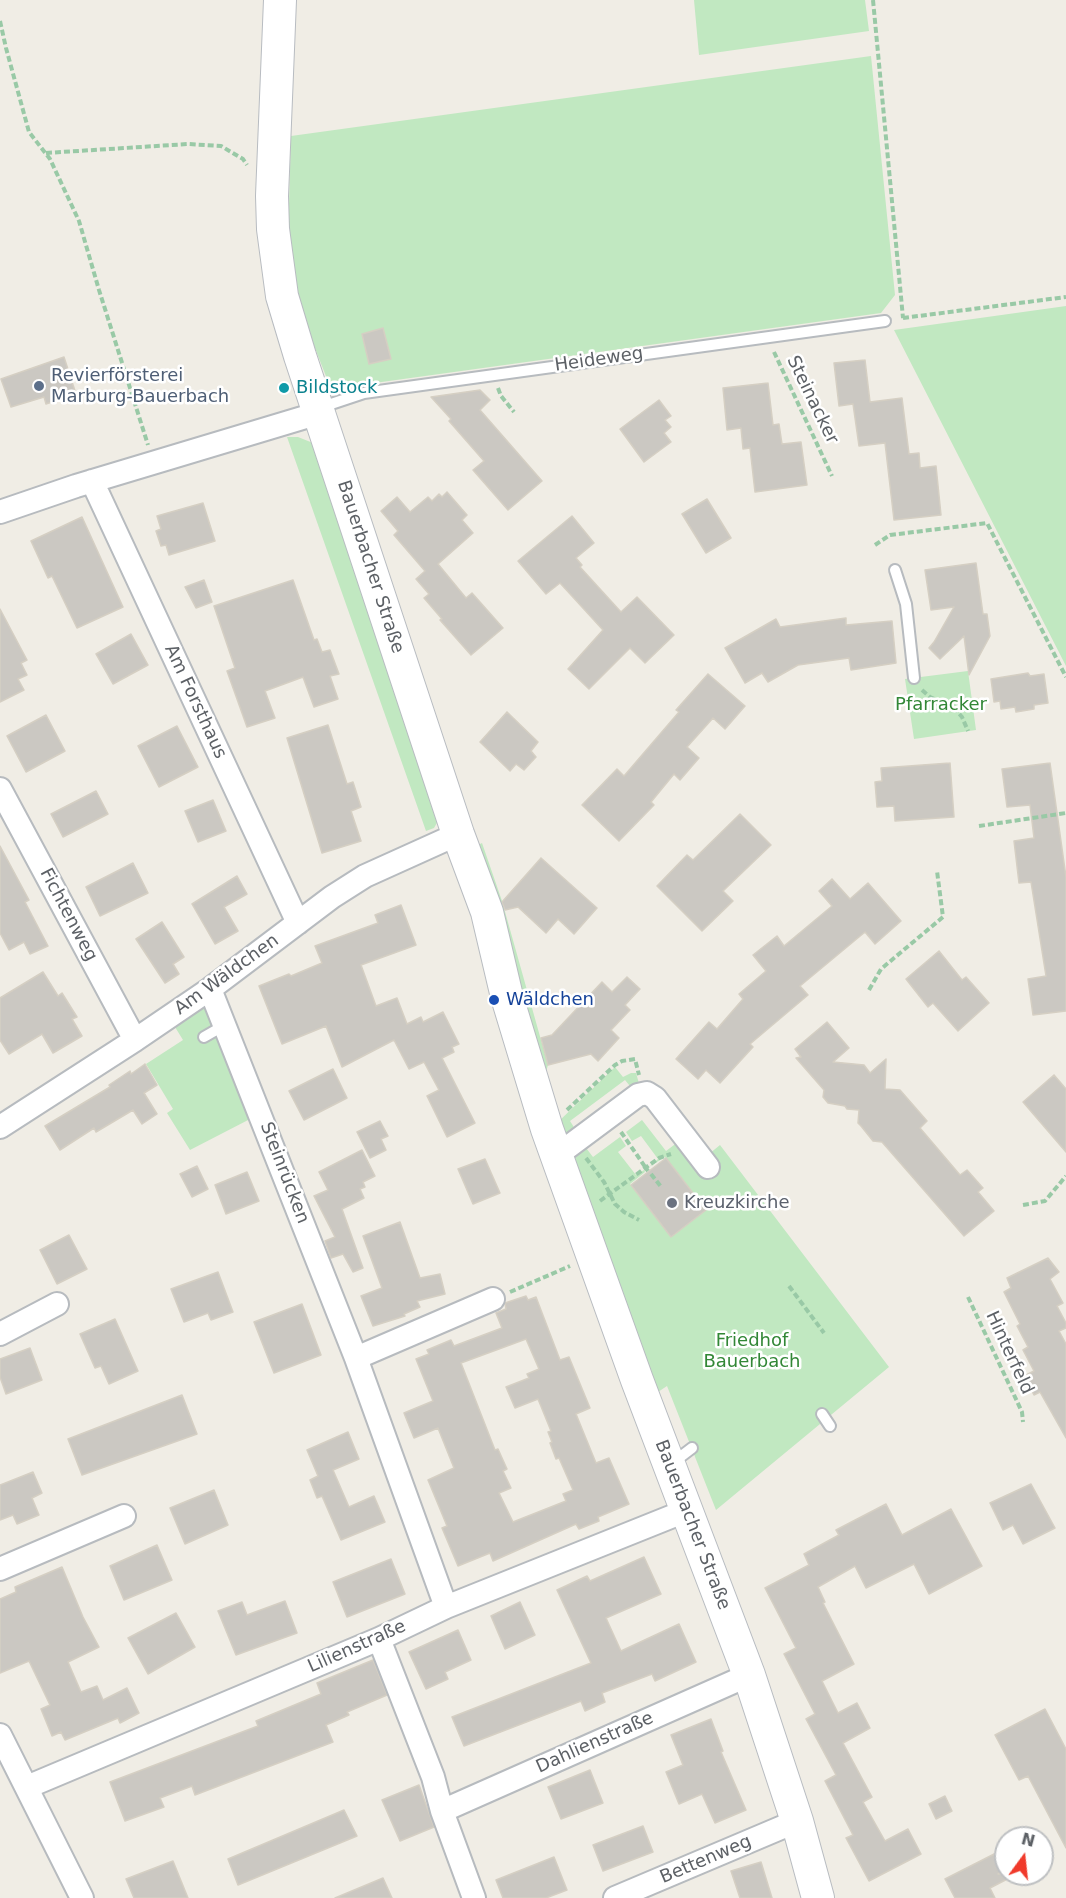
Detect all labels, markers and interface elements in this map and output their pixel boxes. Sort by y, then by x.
street label: Heideweg [553,343,645,377]
street label: Steinacker [781,353,843,447]
place label: Revierförsterei Marburg-Bauerbach [51,365,229,407]
place label: Bildstock [296,377,378,399]
marker: Revierförsterei Marburg-Bauerbach [32,379,46,393]
marker: Bildstock [277,381,291,395]
street label: Bauerbacher Straße [332,478,408,656]
street label: Am Forsthaus [159,642,231,762]
park label: Pfarracker [895,694,987,716]
street label: Fichtenweg [34,865,102,965]
street label: Am Wäldchen [171,930,283,1020]
place label: Wäldchen [506,989,594,1011]
marker: Wäldchen [487,993,501,1007]
street label: Steinrücken [255,1119,313,1227]
place label: Kreuzkirche [684,1192,790,1214]
marker: Kreuzkirche [665,1196,679,1210]
street label: Hinterfeld [980,1308,1038,1398]
park label: Friedhof Bauerbach [703,1330,801,1372]
street label: Bauerbacher Straße [650,1437,734,1613]
street label: Lilienstraße [305,1616,409,1678]
street label: Dahlienstraße [533,1707,657,1779]
north arrow [994,1826,1054,1886]
text: N [1019,1829,1037,1851]
street label: Bettenweg [657,1831,755,1889]

